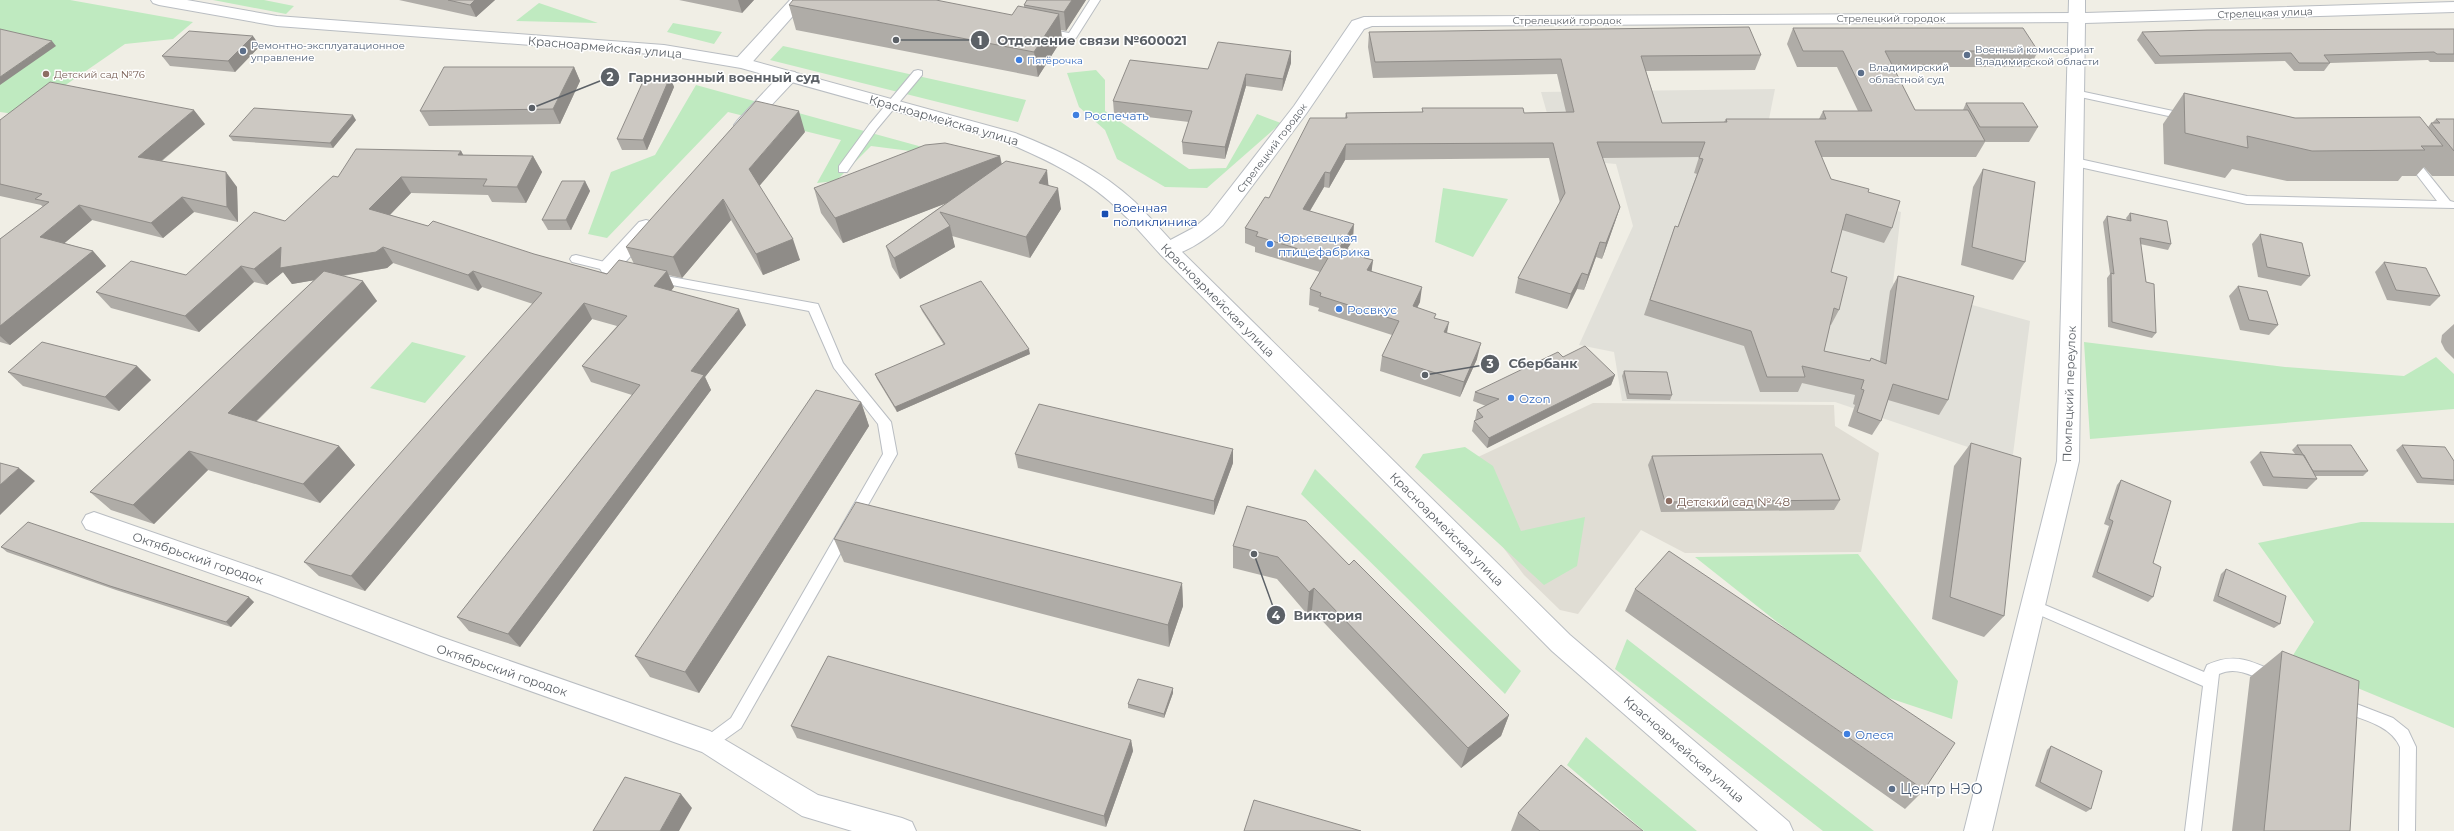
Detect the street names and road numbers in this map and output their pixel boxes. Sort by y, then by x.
street label: Стрелецкая улица [2217,5,2313,21]
street label: Стрелецкий городок [1837,12,1946,25]
street label: Стрелецкий городок [1513,14,1622,27]
street label: Красноармейская улица [527,33,683,61]
street label: Красноармейская улица [868,91,1020,149]
street label: Стрелецкий городок [1234,100,1310,195]
street label: Красноармейская улица [1158,240,1278,360]
street label: Помпецкий переулок [2059,325,2079,463]
street label: Красноармейская улица [1387,469,1507,589]
street label: Октябрьский городок [131,529,265,587]
street label: Октябрьский городок [435,641,569,699]
street label: Красноармейская улица [1621,693,1747,805]

